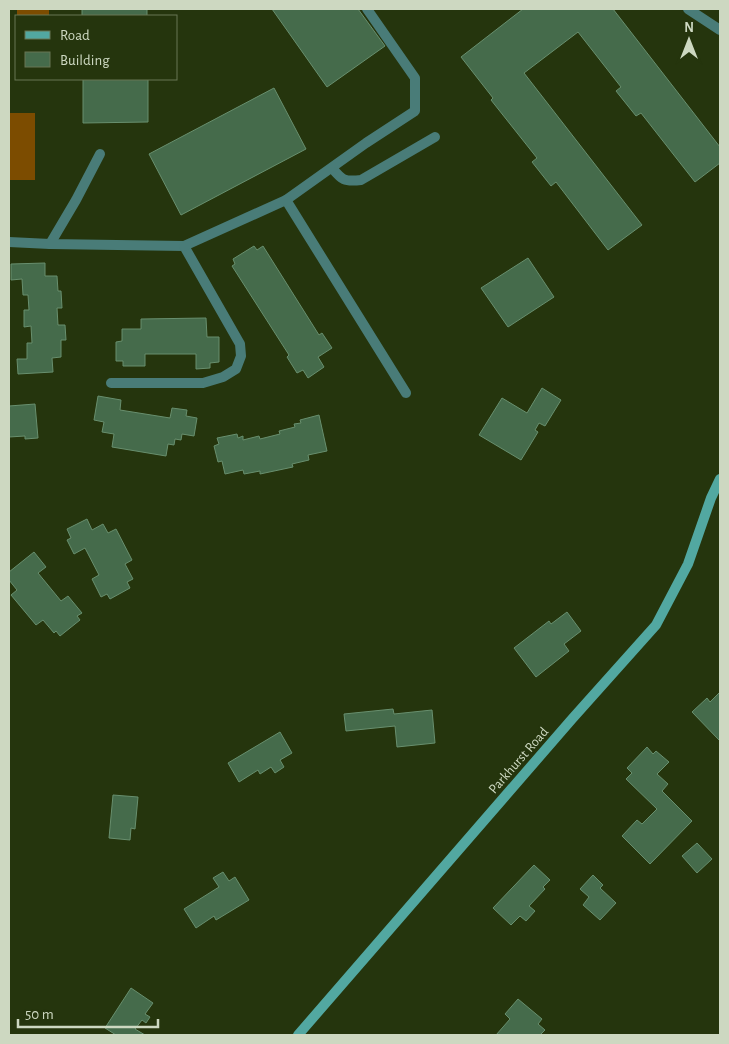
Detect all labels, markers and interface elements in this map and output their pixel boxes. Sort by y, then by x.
legend [15,15,178,80]
north arrow [664,15,714,65]
text: N [684,21,694,35]
text: Road [60,28,90,43]
text: Building [60,53,110,68]
street label: Parkhurst Road [486,725,551,796]
scale bar [18,996,158,1028]
text: 50 m [25,1007,54,1022]

